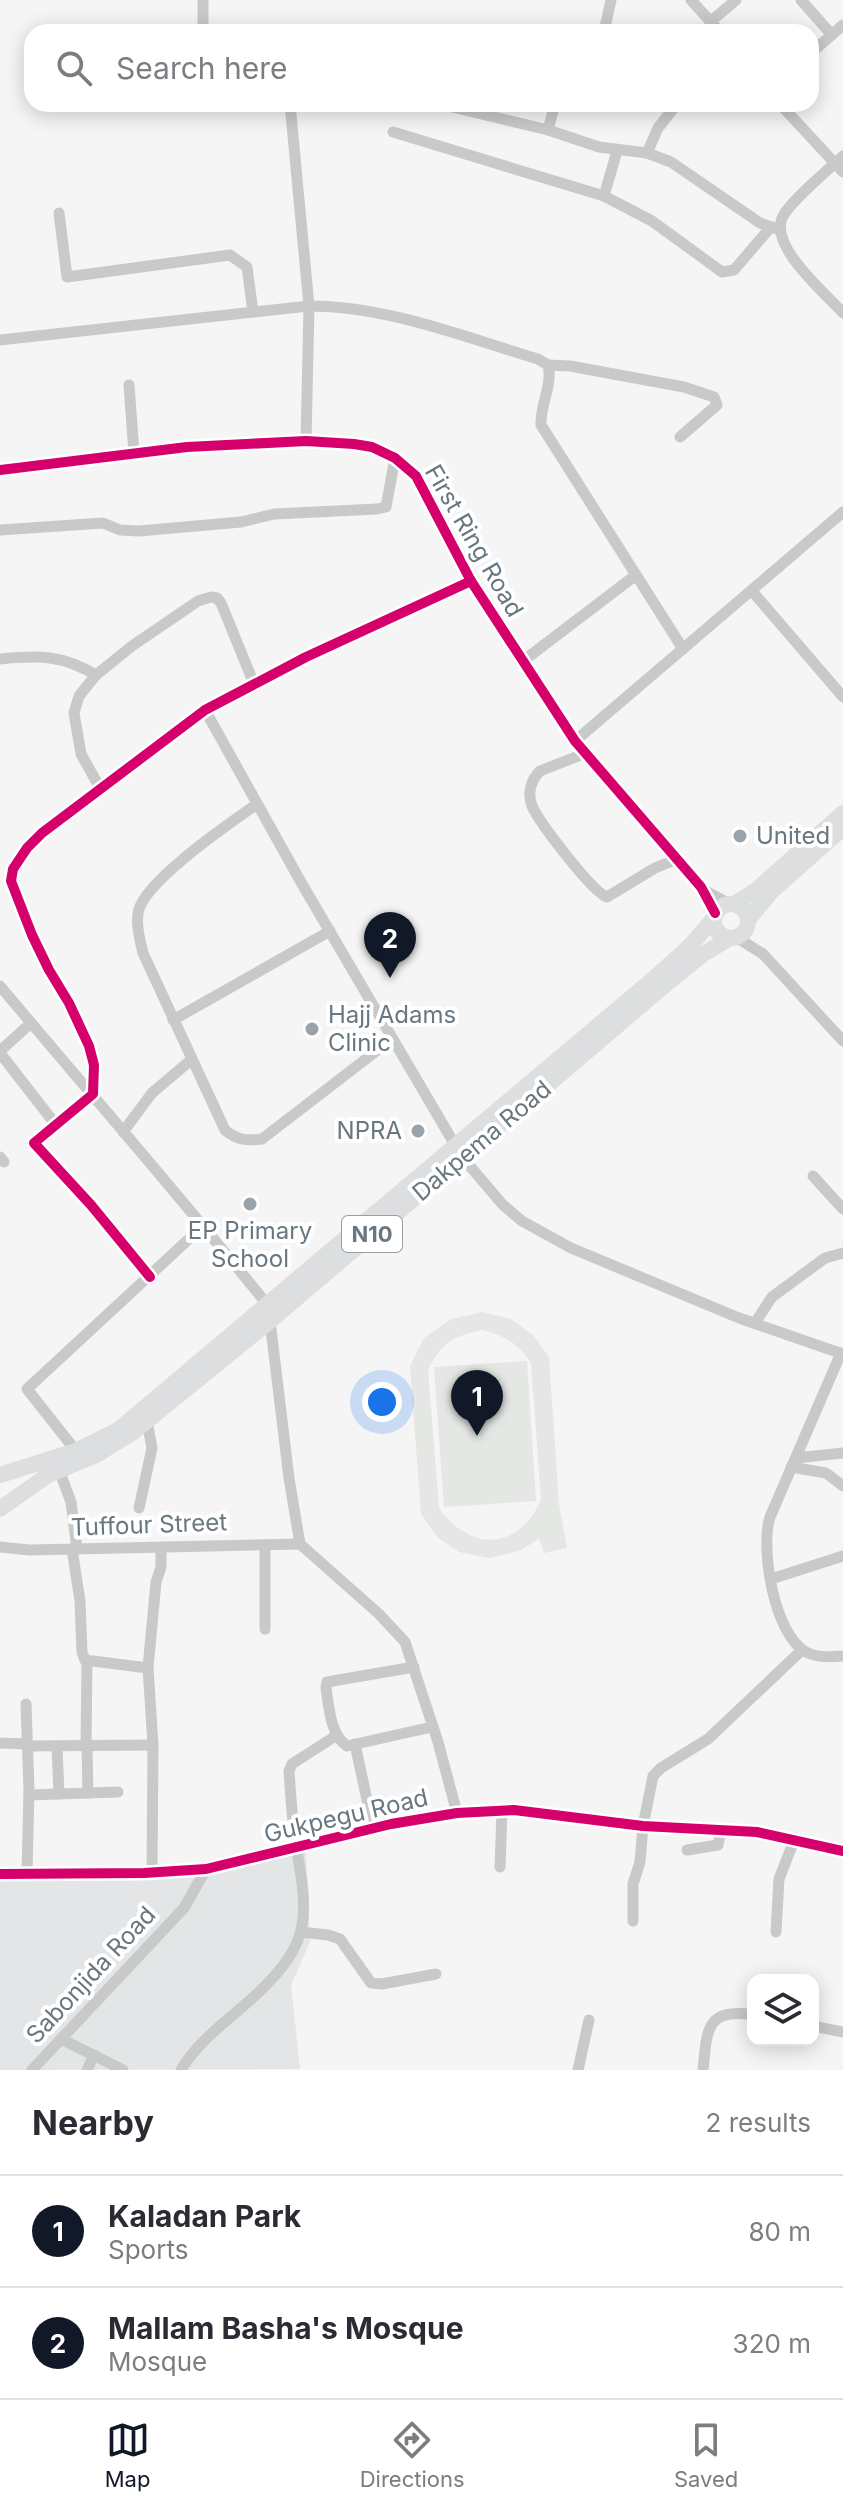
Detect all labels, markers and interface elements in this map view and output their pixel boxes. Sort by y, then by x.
search box [24,24,819,112]
icon: search [52,46,96,90]
text: Search here [116,50,288,86]
street label: First Ring Road [419,459,530,622]
place label: United [756,821,830,850]
marker: United [731,827,749,845]
pin: 2 [364,912,416,978]
place label: Hajj Adams Clinic [328,1000,456,1057]
marker: Hajj Adams Clinic [303,1020,321,1038]
street label: Dakpema Road [407,1074,557,1207]
place label: NPRA [337,1116,402,1145]
marker: NPRA [409,1122,427,1140]
marker: EP Primary School [241,1195,259,1213]
place label: EP Primary School [188,1216,312,1273]
road number: N10 [342,1216,402,1252]
pin: 1 [451,1370,503,1436]
your location [362,1382,402,1422]
street label: Tuffour Street [70,1507,228,1542]
street label: Gukpegu Road [261,1783,431,1848]
street label: Sabonjida Road [20,1900,161,2049]
map controls [747,1974,819,2046]
button: layers [747,1974,819,2046]
text: Nearby [32,2102,154,2143]
text: 2 results [706,2107,811,2138]
text: Kaladan Park [108,2198,301,2234]
text: 1 [52,2216,64,2247]
text: 80 m [748,2216,811,2247]
text: Sports [108,2234,188,2265]
text: Mallam Basha's Mosque [108,2310,464,2346]
text: 2 [50,2328,66,2359]
text: 320 m [733,2328,811,2359]
text: Mosque [108,2346,207,2377]
tab: Map [105,2418,150,2492]
tab: Directions [360,2418,465,2492]
tab: Saved [674,2418,738,2492]

